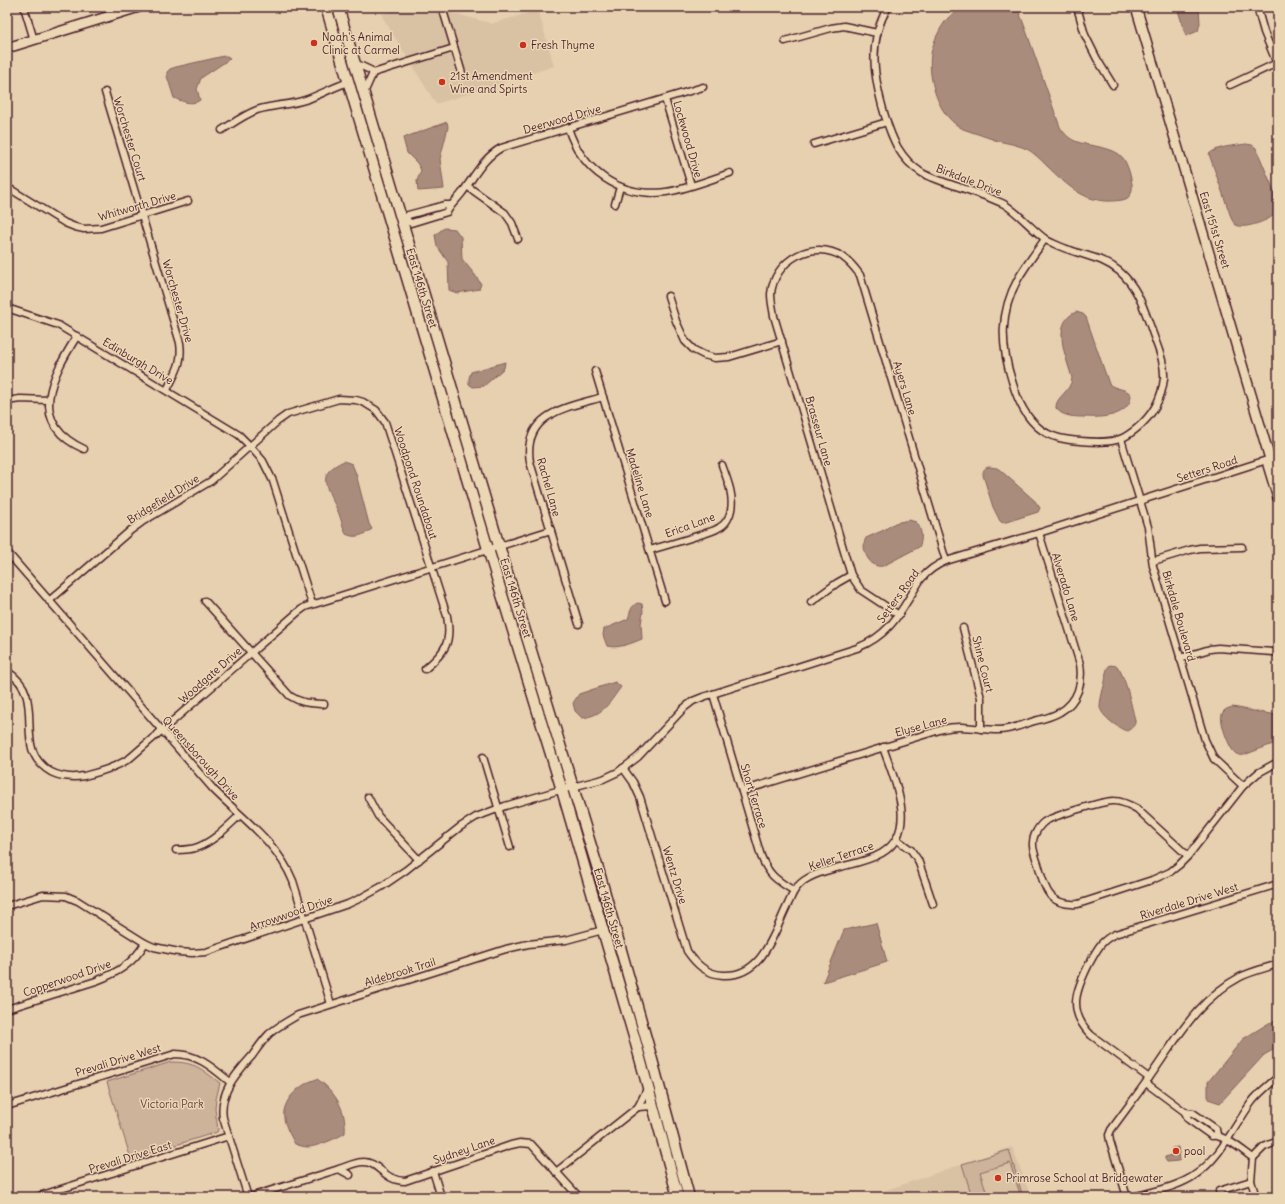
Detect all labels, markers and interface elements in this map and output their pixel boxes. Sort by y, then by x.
place label: Noah's Animal Clinic at Carmel [322,30,400,57]
marker: Noah's Animal Clinic at Carmel [309,38,319,48]
place label: Fresh Thyme [531,38,595,52]
marker: Fresh Thyme [518,40,528,50]
place label: 21st Amendment Wine and Spirts [450,69,533,96]
marker: 21st Amendment Wine and Spirts [437,77,447,87]
street label: Worchester Court [110,95,150,183]
street label: Lockwood Drive [670,99,706,179]
street label: Deerwood Drive [521,101,603,137]
street label: Birkdale Drive [934,161,1004,199]
street label: Whitworth Drive [96,188,178,224]
street label: East 151st Street [1197,190,1233,270]
street label: East 146th Street [403,246,441,330]
street label: Worchester Drive [159,258,197,344]
street label: Edinburgh Drive [100,335,176,388]
street label: Ayers Lane [890,359,920,417]
street label: Brasseur Lane [802,395,836,468]
street label: Woodpond Roundabout [391,425,441,541]
street label: Madeline Lane [623,447,657,519]
street label: Setters Road [1175,452,1240,485]
street label: Rachel Lane [534,456,564,518]
street label: Bridgefield Drive [124,471,202,527]
street label: Erica Lane [663,509,717,541]
street label: Alverado Lane [1049,551,1083,623]
street label: East 146th Street [497,556,535,640]
street label: Setters Road [874,566,923,626]
street label: Birkdale Boulevard [1159,569,1199,664]
street label: Shine Court [969,634,997,694]
street label: Woodgate Drive [176,644,244,706]
street label: Elyse Lane [893,712,949,740]
street label: Queensborough Drive [160,713,242,803]
street label: Short Terrace [738,762,770,830]
street label: Keller Terrace [807,838,875,874]
street label: Wentz Drive [660,845,690,906]
street label: East 146th Street [591,866,627,950]
street label: Riverdale Drive West [1138,879,1240,923]
street label: Arrowwood Drive [248,892,334,934]
street label: Aldebrook Trail [363,955,437,989]
street label: Copperwood Drive [21,956,113,1000]
street label: Prevali Drive West [74,1040,163,1080]
park label: Victoria Park [140,1097,204,1111]
street label: Sydney Lane [431,1133,497,1167]
street label: Prevali Drive East [87,1138,173,1176]
place label: pool [1184,1144,1205,1158]
marker: pool [1171,1146,1181,1156]
place label: Primrose School at Bridgewater [1006,1171,1164,1185]
marker: Primrose School at Bridgewater [993,1173,1003,1183]

